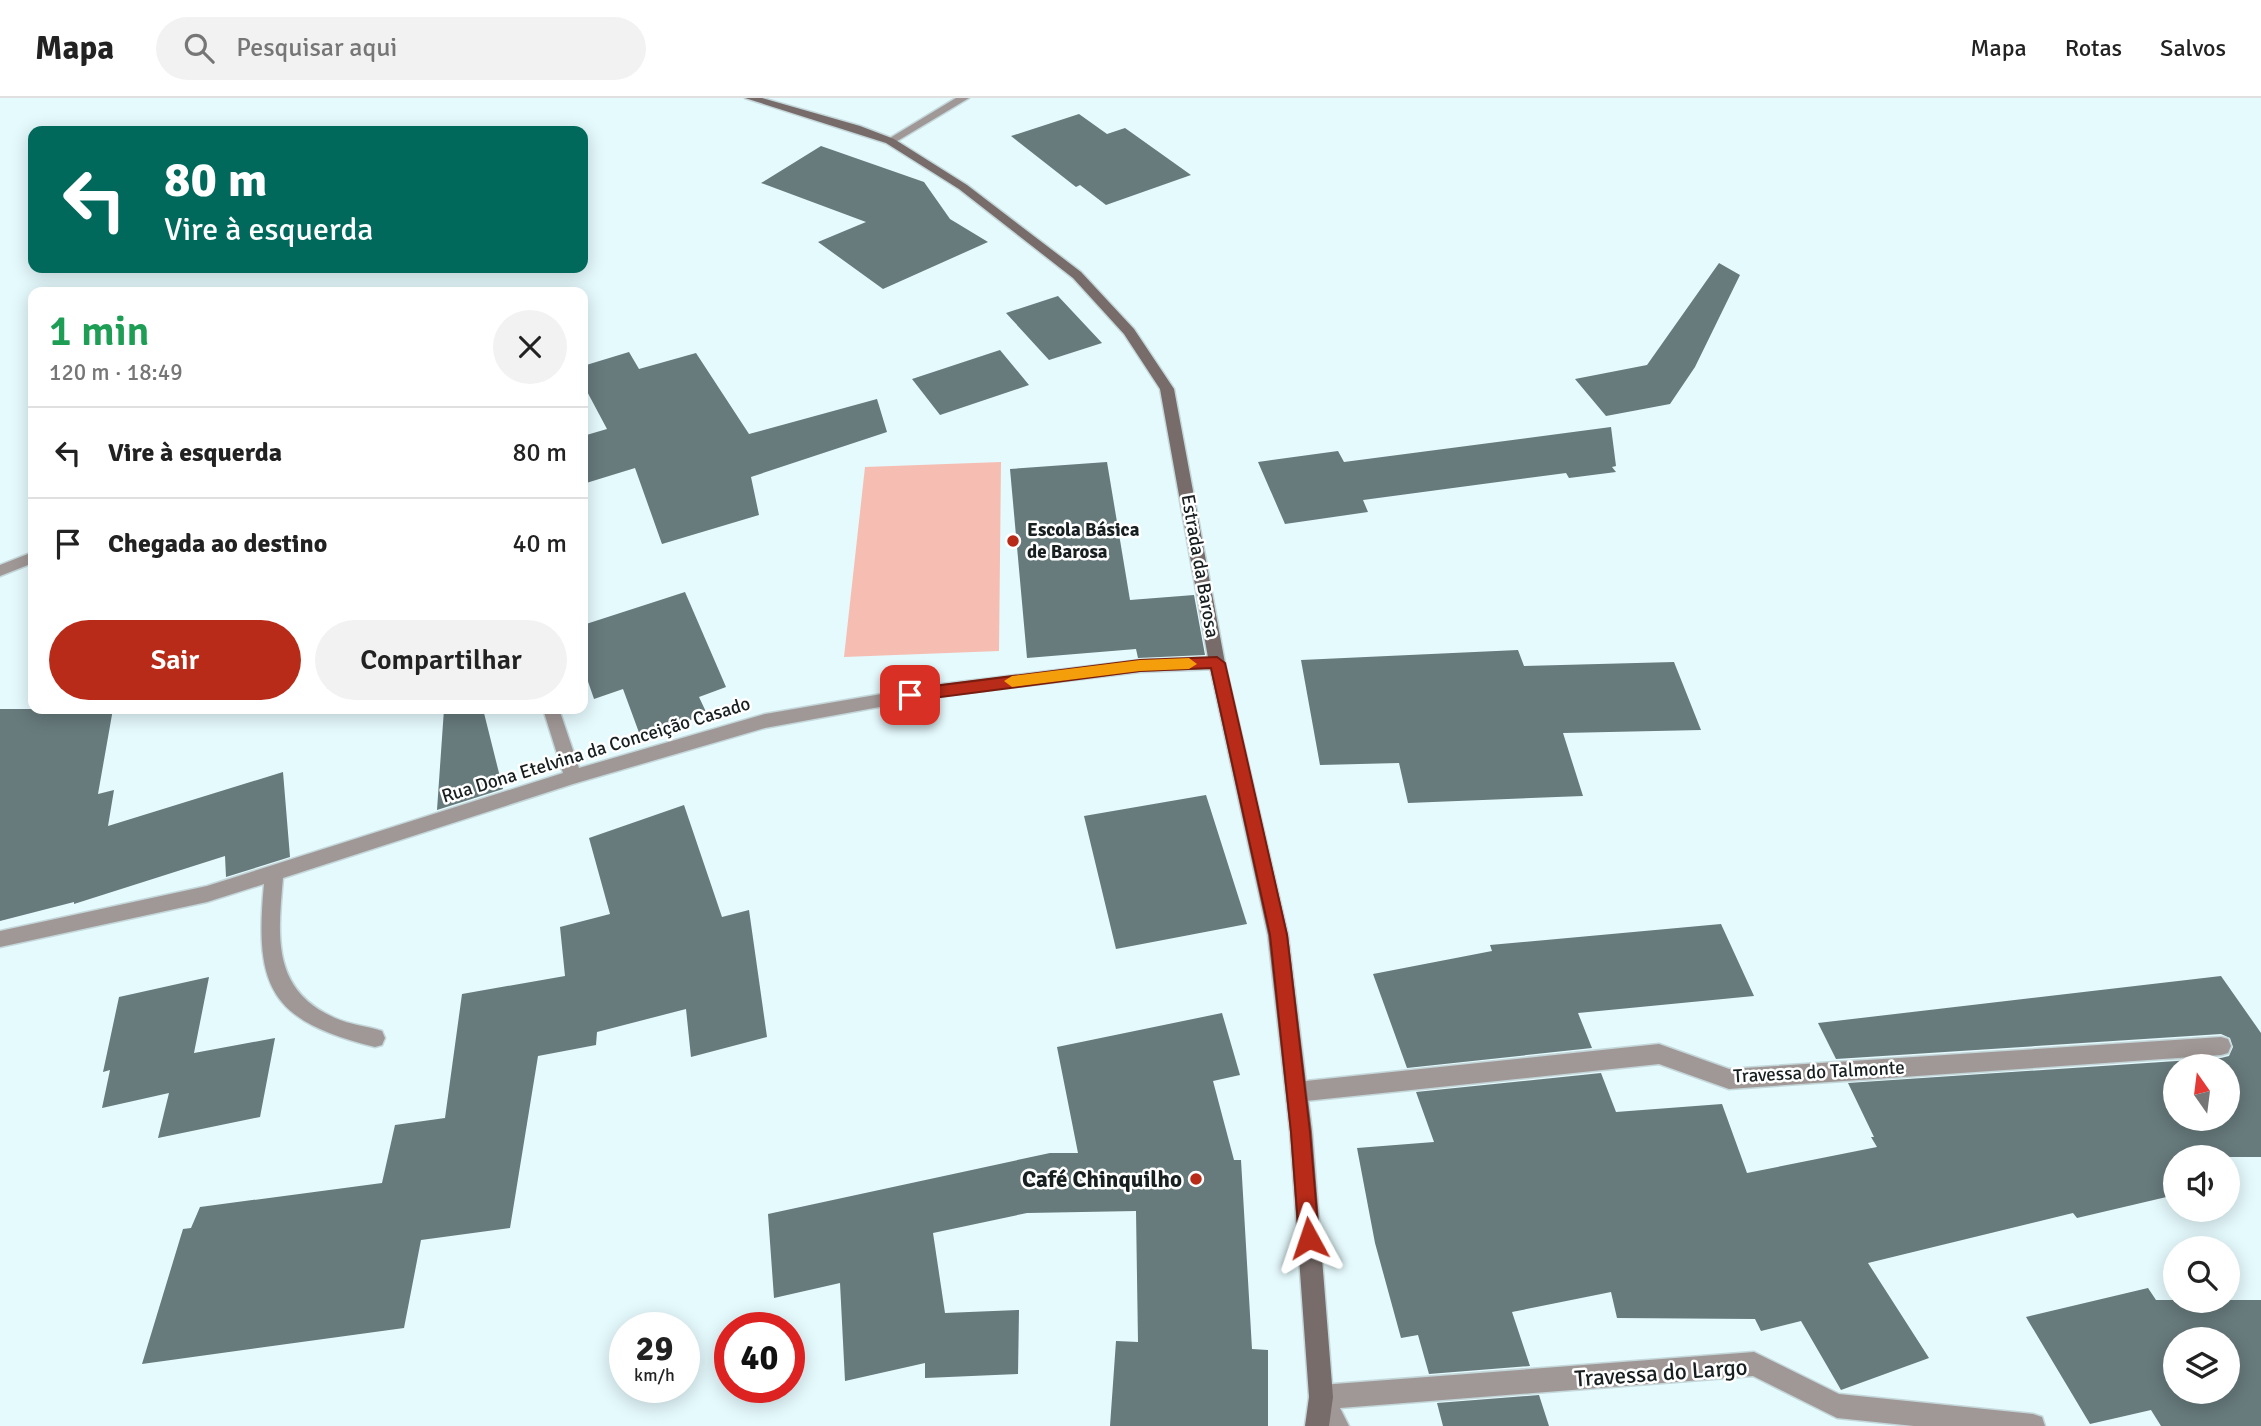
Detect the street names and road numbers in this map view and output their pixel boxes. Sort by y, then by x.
street label: Estrada da Barosa [1176,492,1224,640]
street label: Rua Dona Etelvina da Conceição Casado [439,691,753,808]
street label: Travessa do Talmonte [1733,1056,1905,1088]
street label: Travessa do Largo [1574,1352,1748,1394]

